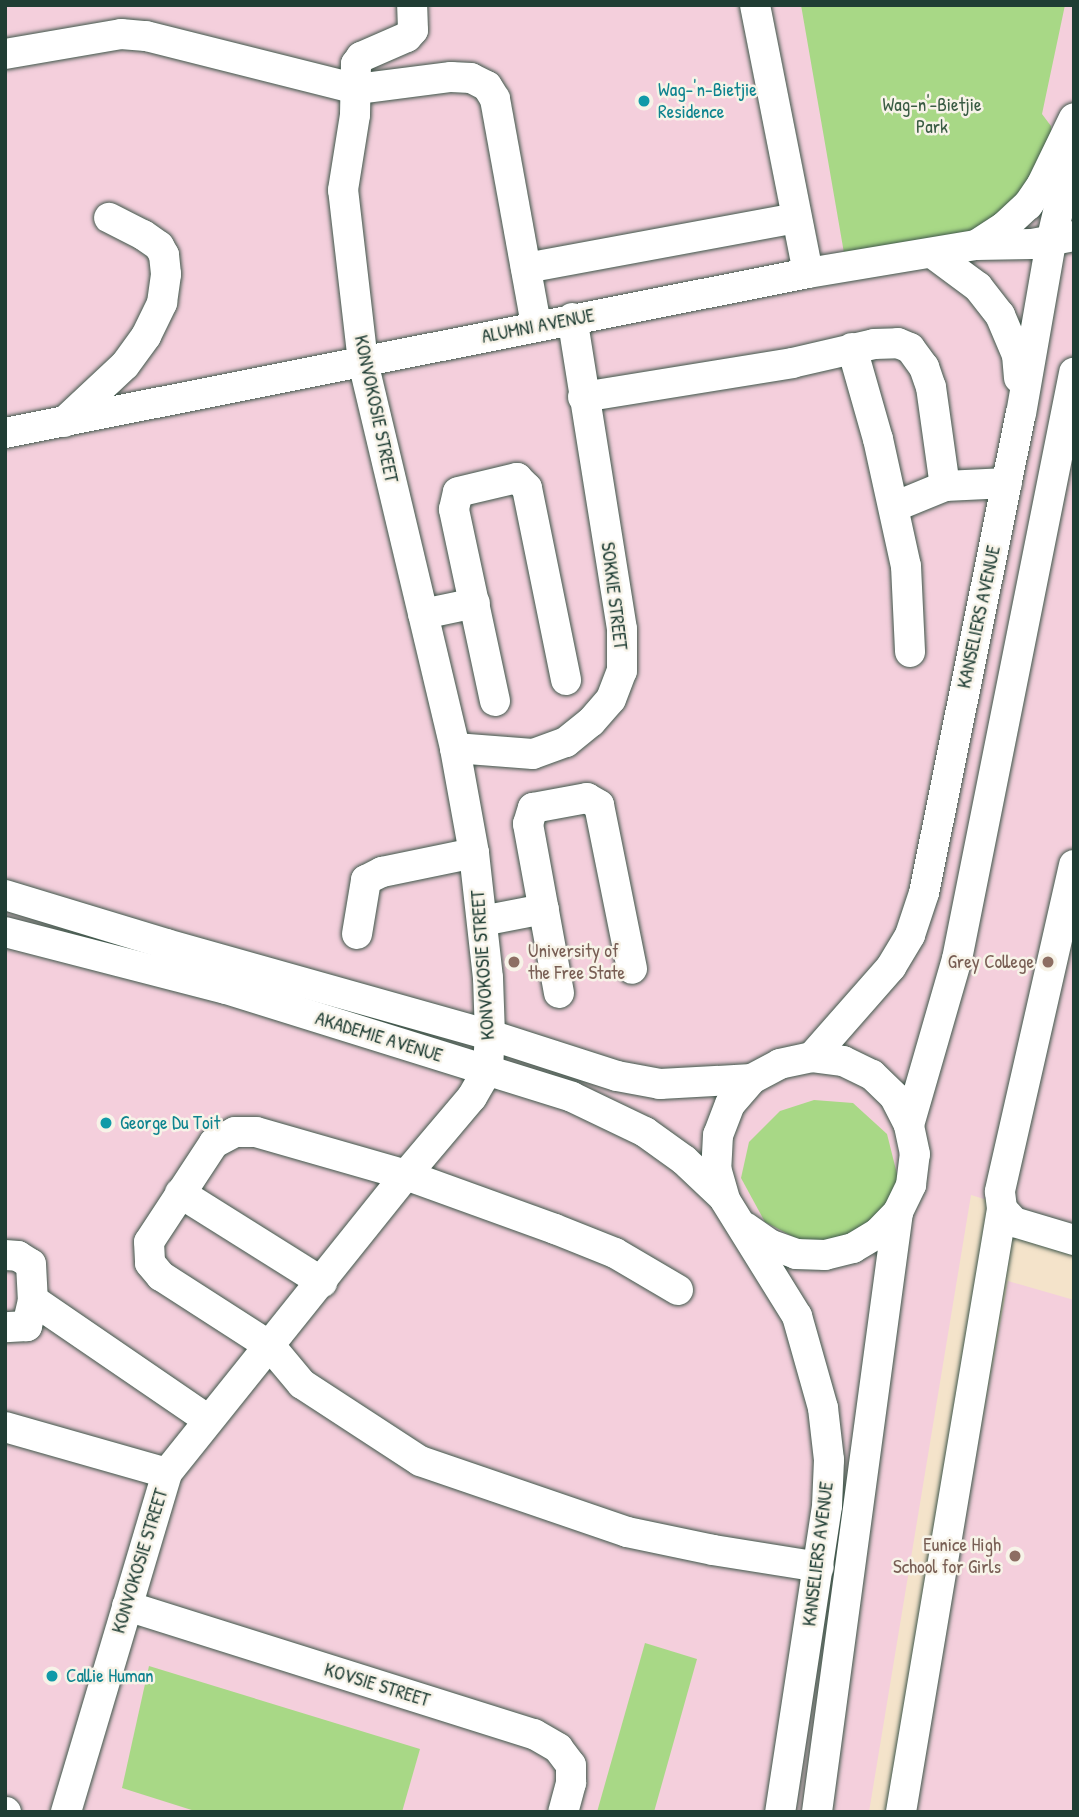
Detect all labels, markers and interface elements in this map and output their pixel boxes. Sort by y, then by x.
place label: Wag-'n-Bietjie Residence [658,79,757,123]
marker: Wag-'n-Bietjie Residence [636,93,652,109]
park label: Wag-n'-Bietjie Park [883,94,981,138]
street label: ALUMNI AVENUE [480,304,596,348]
street label: KONVOKOSIE STREET [349,333,403,485]
street label: SOKKIE STREET [596,541,632,651]
street label: KANSELIERS AVENUE [953,544,1005,690]
street label: KONVOKOSIE STREET [466,889,500,1041]
place label: University of the Free State [528,940,625,984]
place label: Grey College [948,951,1034,973]
marker: University of the Free State [506,954,522,970]
marker: Grey College [1040,954,1056,970]
street label: AKADEMIE AVENUE [313,1007,445,1067]
place label: George Du Toit [120,1112,220,1134]
marker: George Du Toit [98,1115,114,1131]
street label: KANSELIERS AVENUE [798,1480,838,1628]
street label: KONVOKOSIE STREET [107,1486,173,1636]
place label: Eunice High School for Girls [893,1534,1001,1578]
marker: Eunice High School for Girls [1007,1548,1023,1564]
street label: KOVSIE STREET [322,1658,432,1712]
place label: Callie Human [66,1665,154,1687]
marker: Callie Human [44,1668,60,1684]

